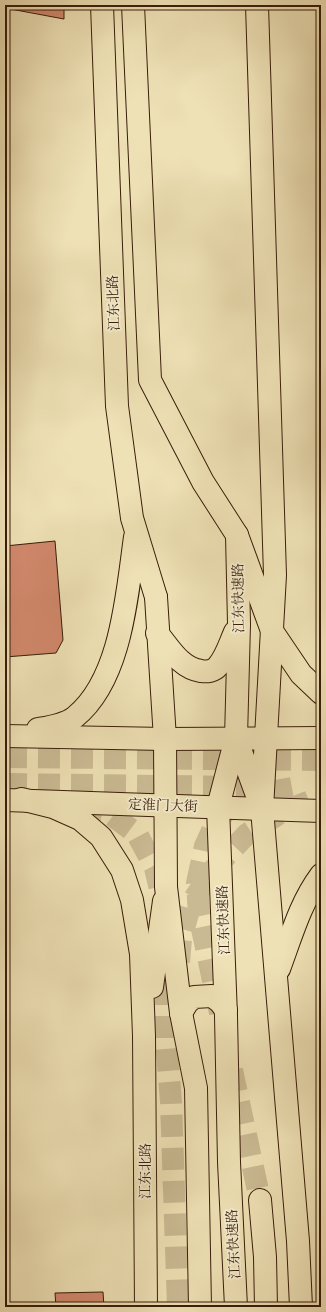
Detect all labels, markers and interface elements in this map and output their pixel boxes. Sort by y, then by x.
street label: 江东北路 [103,275,123,331]
street label: 江东快速路 [228,563,248,633]
street label: 定淮门大街 [128,795,198,815]
street label: 江东快速路 [213,885,233,955]
street label: 江东北路 [136,1143,154,1199]
street label: 江东快速路 [222,1209,244,1279]

